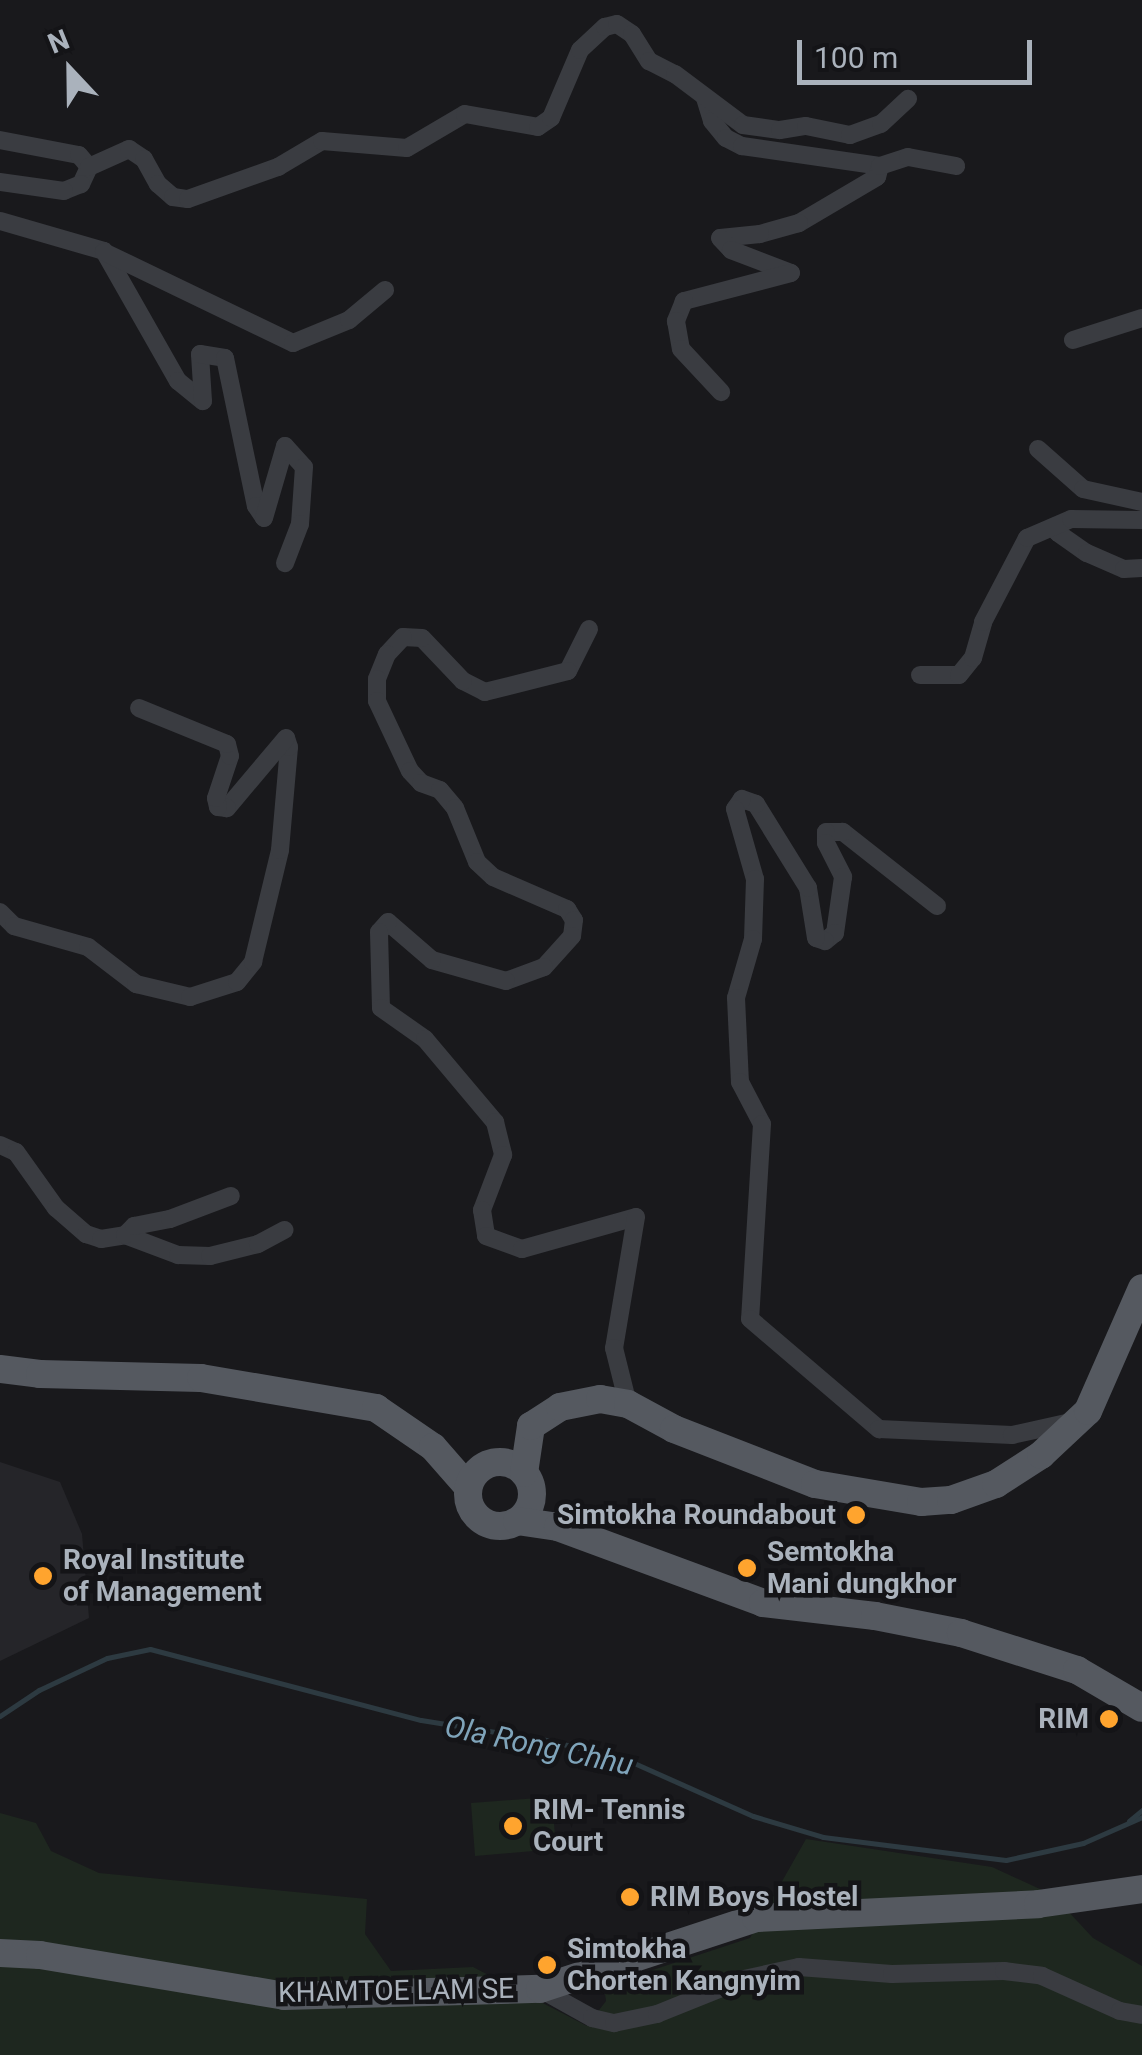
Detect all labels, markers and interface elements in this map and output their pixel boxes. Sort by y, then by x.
north arrow [20,20,120,120]
scale bar [802,20,1037,82]
text: N [43,23,74,61]
text: 100 m [814,40,898,75]
place label: Simtokha Roundabout [557,1498,836,1532]
marker: Simtokha Roundabout [845,1504,867,1526]
place label: Semtokha Mani dungkhor [767,1535,956,1601]
place label: Royal Institute of Management [63,1543,262,1609]
marker: Semtokha Mani dungkhor [736,1557,758,1579]
marker: Royal Institute of Management [32,1565,54,1587]
place label: RIM [1038,1702,1089,1736]
water label: Ola Rong Chhu [442,1708,636,1784]
marker: RIM [1098,1708,1120,1730]
place label: RIM- Tennis Court [533,1793,686,1859]
marker: RIM- Tennis Court [502,1815,524,1837]
place label: RIM Boys Hostel [650,1880,858,1914]
marker: RIM Boys Hostel [619,1886,641,1908]
place label: Simtokha Chorten Kangnyim [567,1932,801,1998]
marker: Simtokha Chorten Kangnyim [536,1954,558,1976]
street label: KHAMTOE LAM SE [278,1972,514,2010]

